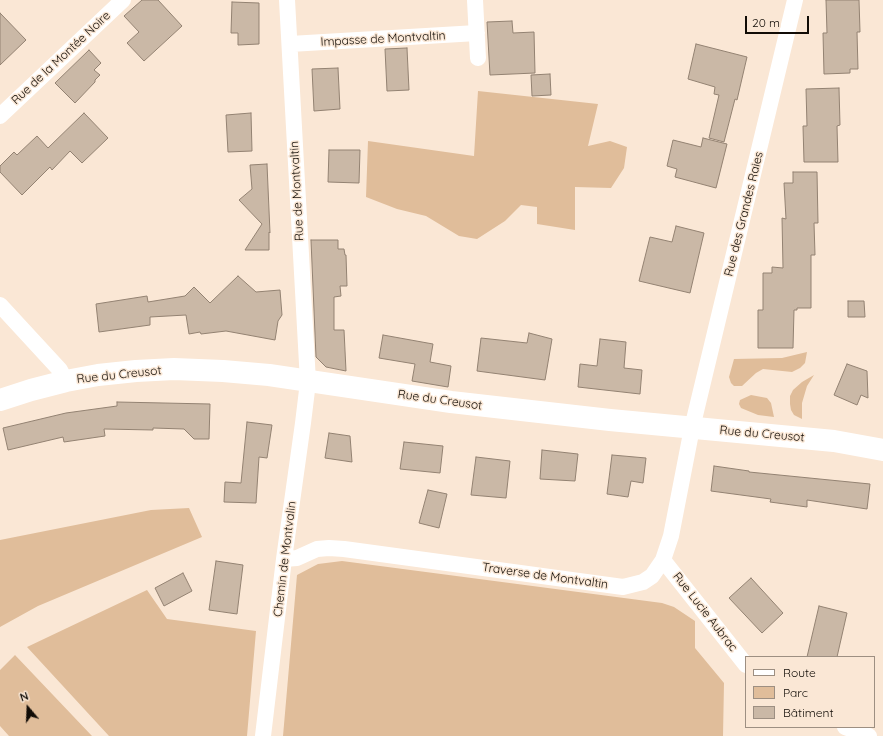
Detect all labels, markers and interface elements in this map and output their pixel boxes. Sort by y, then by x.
street label: Rue de la Montée Noire [9,8,113,108]
scale bar [747,8,811,34]
text: 20 m [752,15,780,30]
street label: Impasse de Montvaltin [320,29,446,49]
street label: Rue de Montvaltin [287,141,307,241]
street label: Rue des Grandes Raies [722,150,766,278]
street label: Rue du Creusot [76,363,162,387]
street label: Rue du Creusot [397,387,483,413]
street label: Rue du Creusot [719,423,805,445]
street label: Chemin de Montvalin [271,500,299,618]
street label: Traverse de Montvaltin [481,560,609,592]
street label: Rue Lucie Aubrac [670,570,740,654]
legend [745,656,875,728]
text: Route [783,665,816,680]
text: Parc [783,685,808,700]
north arrow [8,688,48,728]
text: N [18,689,30,705]
text: Bâtiment [783,705,833,720]

